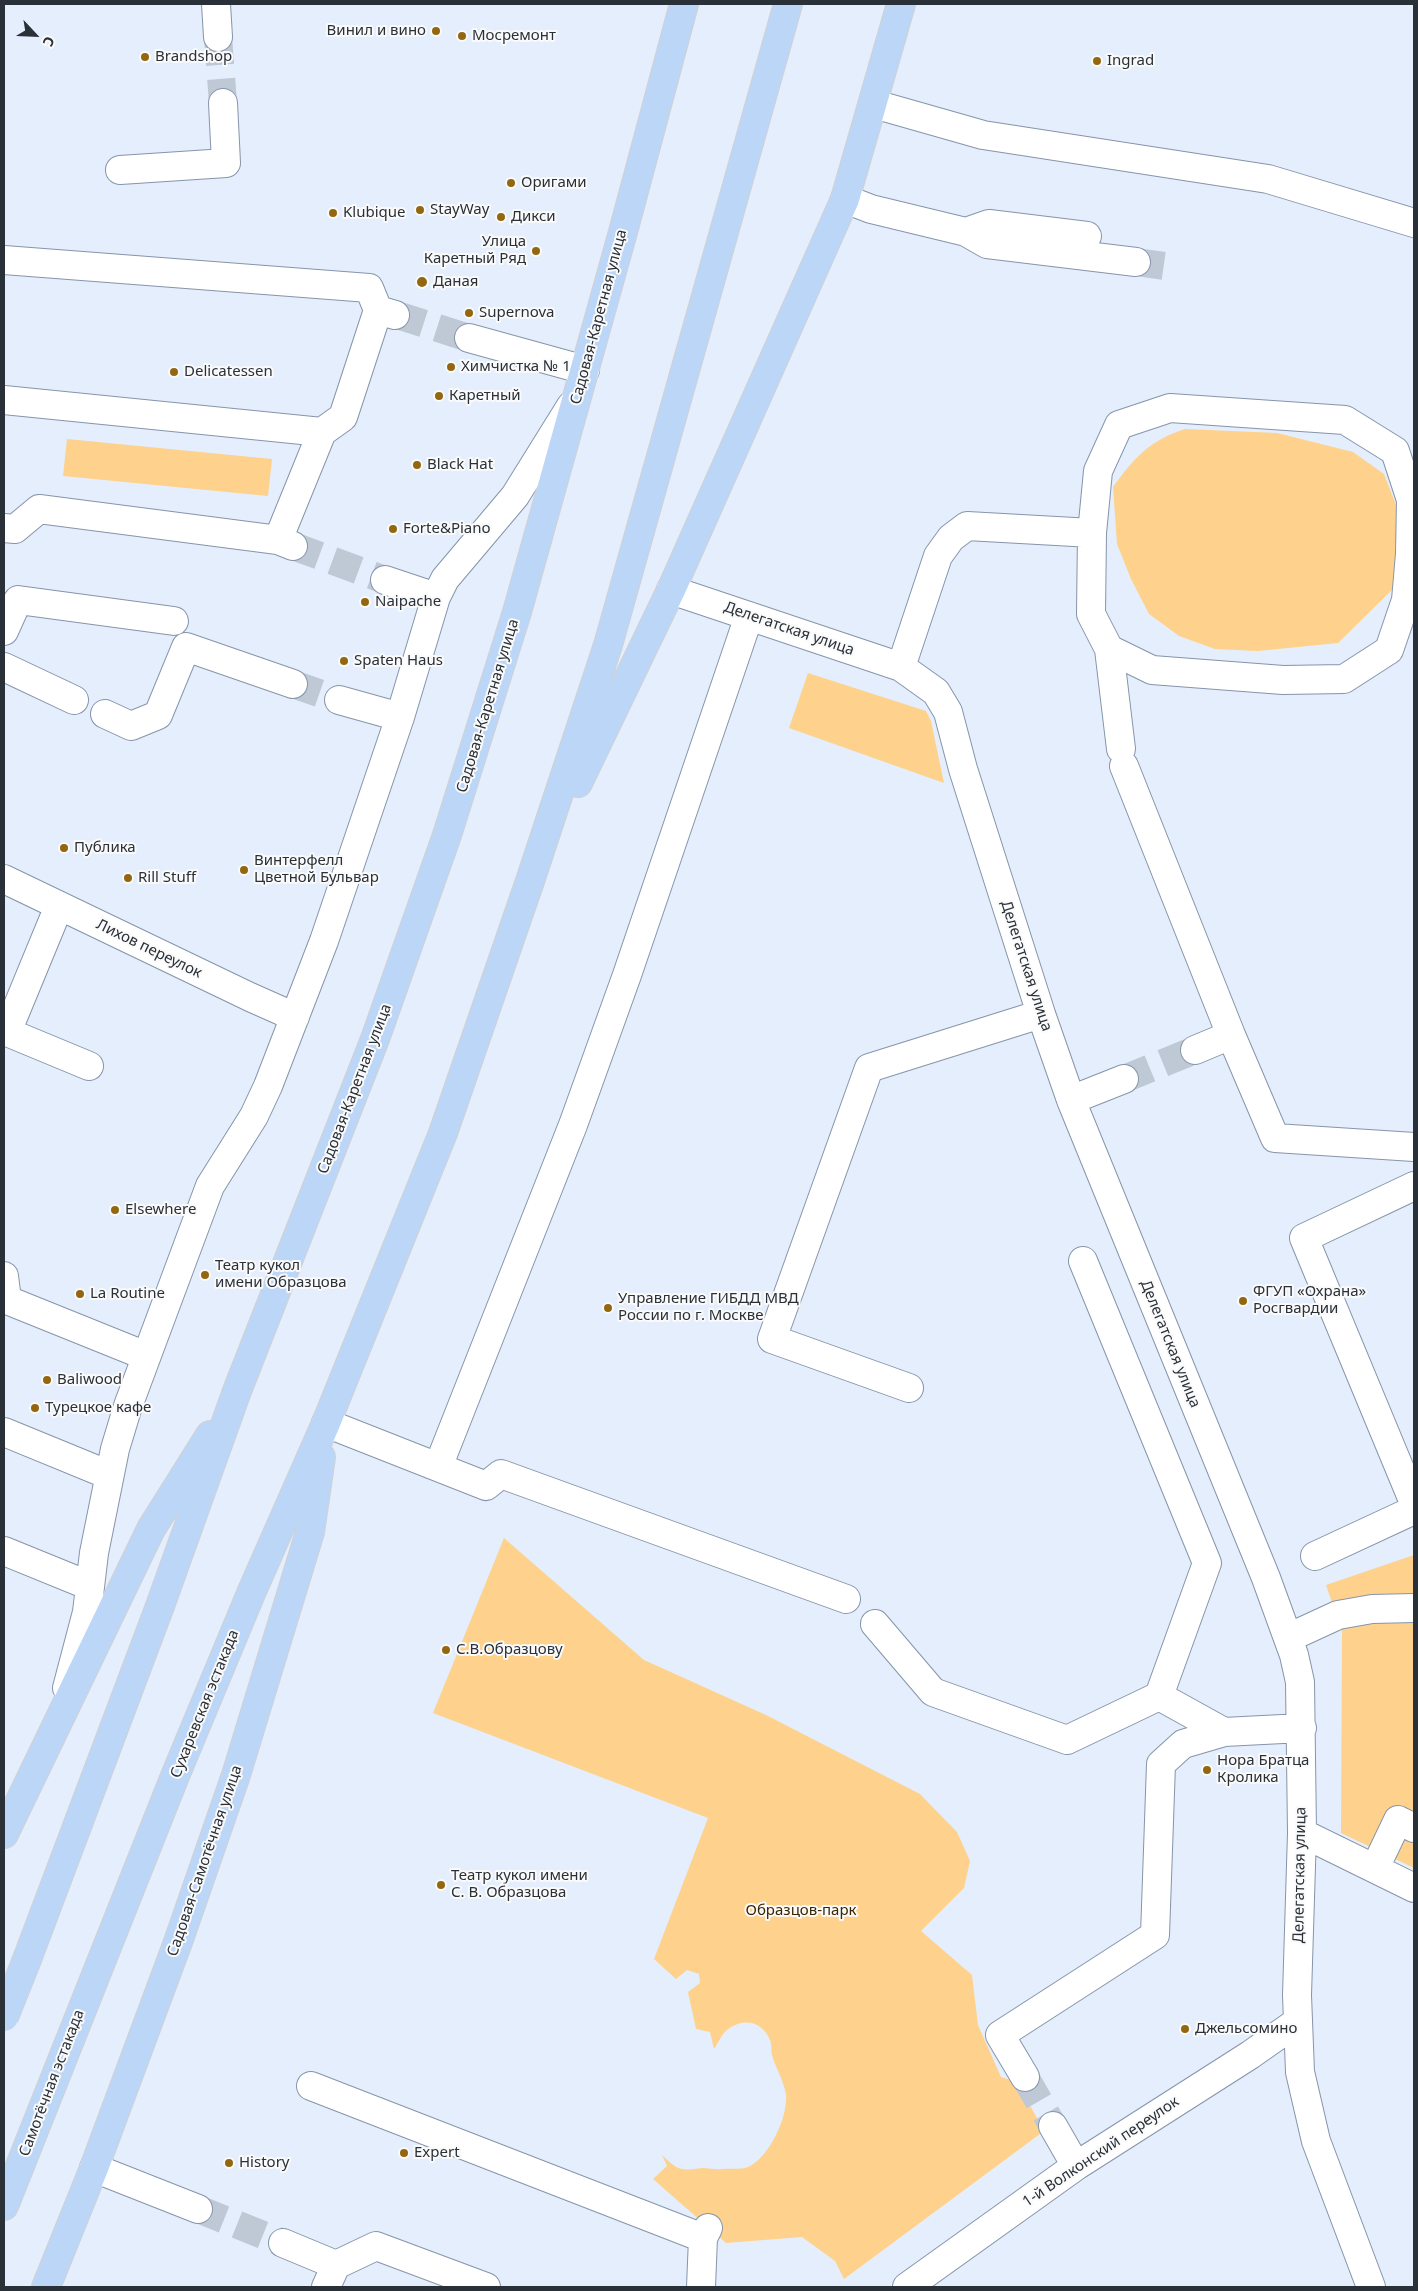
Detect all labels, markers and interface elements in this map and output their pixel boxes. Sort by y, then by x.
north arrow [10,10,60,60]
place label: Винил и вино [327,22,426,40]
marker: Винил и вино [430,25,442,37]
place label: Мосремонт [472,27,556,45]
marker: Мосремонт [456,30,468,42]
text: С [39,33,60,50]
place label: Brandshop [155,48,232,66]
marker: Brandshop [139,51,151,63]
place label: Ingrad [1107,52,1154,70]
marker: Ingrad [1091,55,1103,67]
place label: Оригами [521,174,587,192]
marker: Оригами [505,177,517,189]
place label: StayWay [430,201,489,219]
place label: Klubique [343,204,405,222]
marker: StayWay [414,204,426,216]
marker: Klubique [327,207,339,219]
place label: Дикси [511,208,556,226]
marker: Дикси [495,211,507,223]
street label: Садовая-Каретная улица [567,227,631,407]
place label: Улица Каретный Ряд [424,233,526,268]
marker: Улица Каретный Ряд [530,245,542,257]
place label: Даная [433,273,478,291]
marker: Даная [415,275,429,289]
place label: Supernova [479,304,554,322]
marker: Supernova [463,307,475,319]
place label: Химчистка № 1 [461,358,571,376]
marker: Химчистка № 1 [445,361,457,373]
place label: Delicatessen [184,363,273,381]
marker: Delicatessen [168,366,180,378]
place label: Каретный [449,387,521,405]
marker: Каретный [433,390,445,402]
place label: Black Hat [427,456,493,474]
marker: Black Hat [411,459,423,471]
place label: Forte&Piano [403,520,491,538]
marker: Forte&Piano [387,523,399,535]
place label: Naipache [375,593,441,611]
marker: Naipache [359,596,371,608]
street label: Делегатская улица [722,598,856,660]
street label: Садовая-Каретная улица [453,617,523,795]
place label: Spaten Haus [354,652,443,670]
marker: Spaten Haus [338,655,350,667]
place label: Публика [74,839,136,857]
marker: Публика [58,842,70,854]
place label: Винтерфелл Цветной Бульвар [254,852,379,887]
marker: Винтерфелл Цветной Бульвар [238,864,250,876]
place label: Rill Stuff [138,869,196,887]
marker: Rill Stuff [122,872,134,884]
street label: Делегатская улица [996,898,1056,1034]
street label: Лихов переулок [93,916,205,982]
street label: Садовая-Каретная улица [314,1001,396,1177]
place label: Elsewhere [125,1201,196,1219]
marker: Elsewhere [109,1204,121,1216]
place label: Театр кукол имени Образцова [215,1257,347,1292]
marker: Театр кукол имени Образцова [199,1269,211,1281]
street label: Делегатская улица [1136,1277,1204,1411]
place label: ФГУП «Охрана» Росгвардии [1253,1283,1366,1318]
place label: La Routine [90,1285,165,1303]
marker: La Routine [74,1288,86,1300]
place label: Управление ГИБДД МВД России по г. Москве [618,1290,799,1325]
marker: ФГУП «Охрана» Росгвардии [1237,1295,1249,1307]
marker: Управление ГИБДД МВД России по г. Москве [602,1302,614,1314]
place label: Baliwood [57,1371,122,1389]
marker: Baliwood [41,1374,53,1386]
place label: Турецкое кафе [45,1399,151,1417]
marker: Турецкое кафе [29,1402,41,1414]
street label: Сухаревская эстакада [167,1627,243,1781]
place label: С.В.Образцову [456,1641,563,1659]
marker: С.В.Образцову [440,1644,452,1656]
place label: Нора Братца Кролика [1217,1752,1309,1787]
street label: Садовая-Самотёчная улица [164,1763,246,1959]
marker: Нора Братца Кролика [1201,1764,1213,1776]
street label: Делегатская улица [1290,1807,1310,1943]
place label: Театр кукол имени С. В. Образцова [451,1867,588,1902]
marker: Театр кукол имени С. В. Образцова [435,1879,447,1891]
park label: Образцов-парк [745,1902,857,1920]
street label: Самотёчная эстакада [16,2007,88,2159]
place label: Джельсомино [1195,2020,1297,2038]
marker: Джельсомино [1179,2023,1191,2035]
street label: 1-й Волконский переулок [1019,2093,1183,2211]
place label: Expert [414,2144,460,2162]
marker: Expert [398,2147,410,2159]
place label: History [239,2154,290,2172]
marker: History [223,2157,235,2169]

